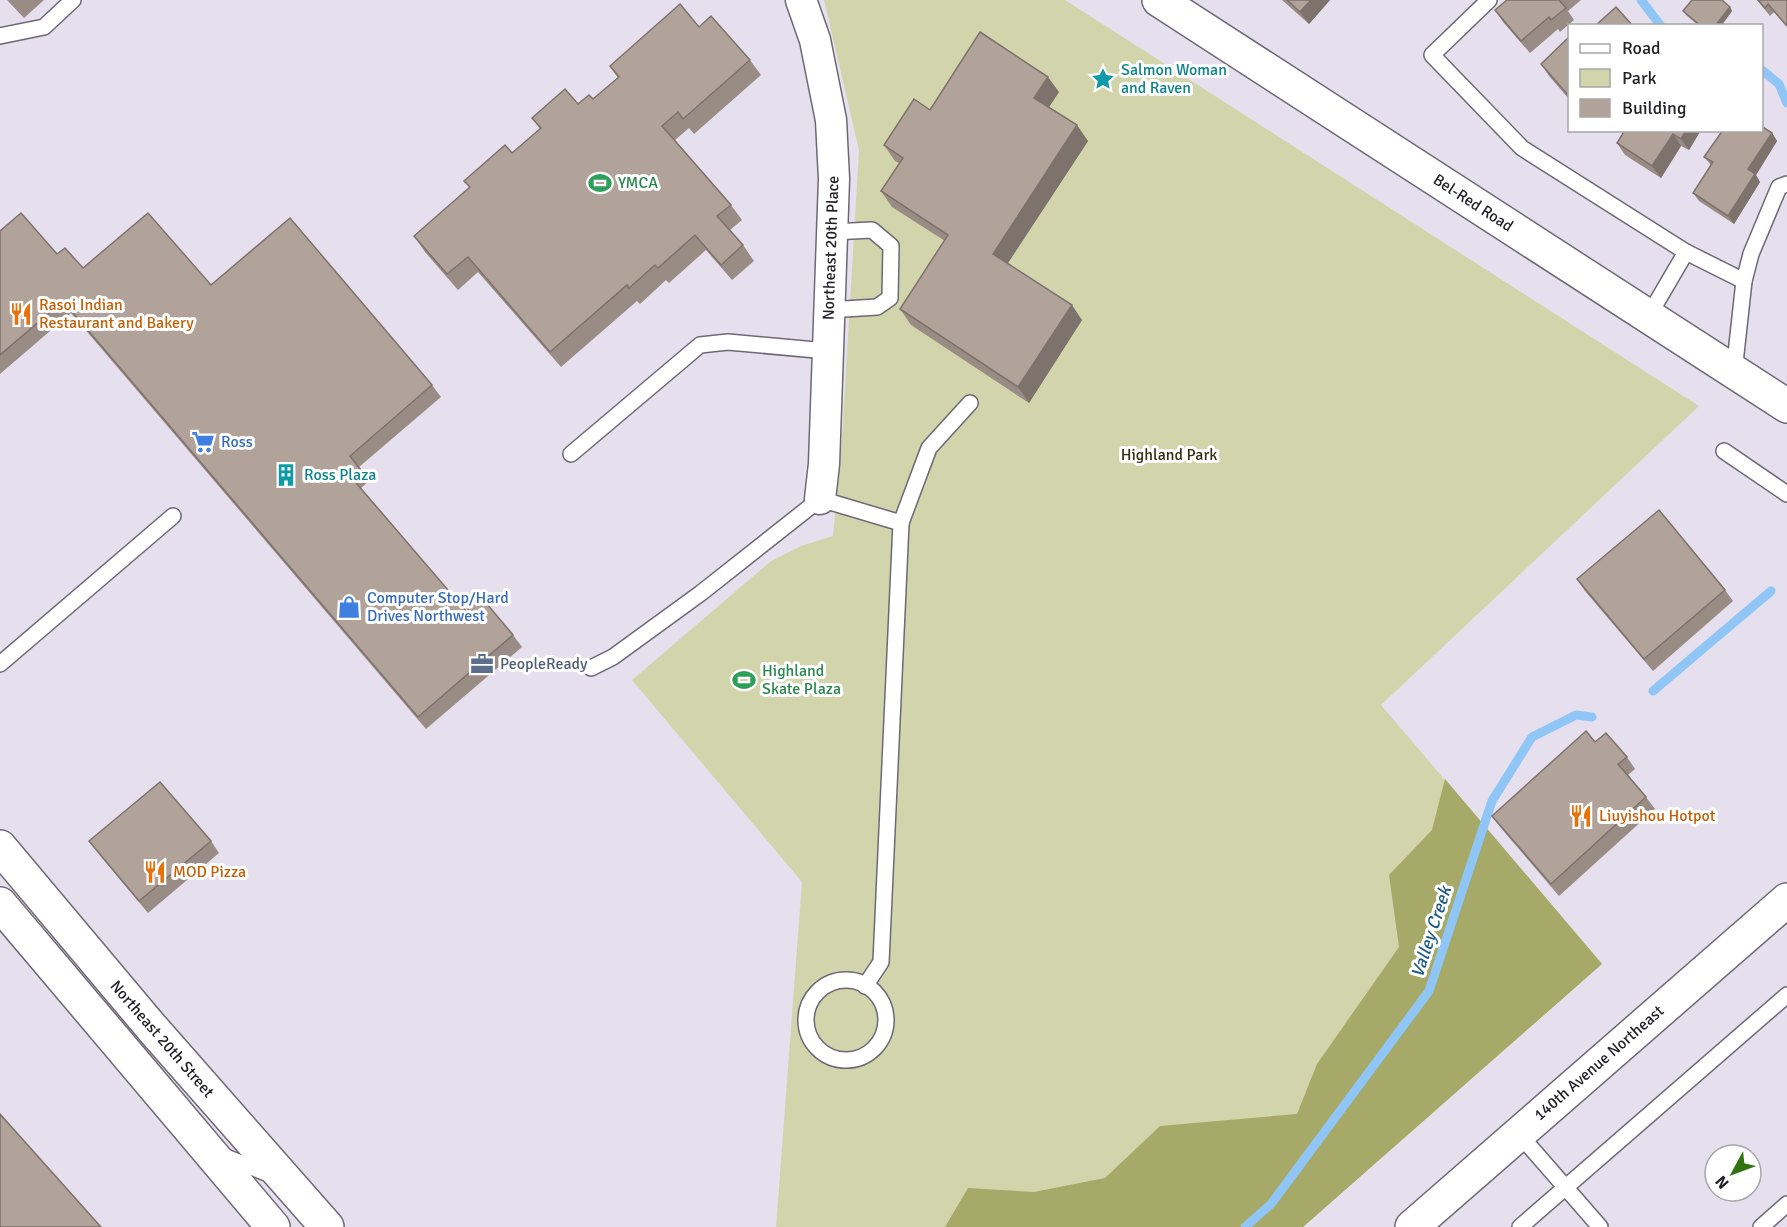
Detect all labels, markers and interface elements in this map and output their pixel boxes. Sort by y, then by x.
legend [1568,24,1763,132]
text: Road [1622,37,1661,59]
place label: Salmon Woman and Raven [1121,60,1227,98]
place icon: Salmon Woman and Raven [1090,66,1116,92]
text: Park [1622,67,1657,89]
text: Building [1622,97,1686,119]
sports icon: YMCA [587,170,613,196]
street label: Bel-Red Road [1429,170,1517,236]
place label: YMCA [618,173,658,193]
street label: Northeast 20th Place [818,175,844,321]
place label: Rasoi Indian Restaurant and Bakery [39,295,194,333]
restaurant icon: Rasoi Indian Restaurant and Bakery [8,301,34,327]
supermarket icon: Ross [190,429,216,455]
place label: Ross [221,432,253,452]
park label: Highland Park [1121,445,1217,465]
building icon: Ross Plaza [273,462,299,488]
place label: Ross Plaza [304,465,376,485]
place label: Computer Stop/Hard Drives Northwest [367,588,509,626]
shop icon: Computer Stop/Hard Drives Northwest [336,594,362,620]
office icon: PeopleReady [469,651,495,677]
place label: PeopleReady [500,654,588,674]
place label: Highland Skate Plaza [762,661,841,699]
sports icon: Highland Skate Plaza [731,667,757,693]
restaurant icon: Liuyishou Hotpot [1568,803,1594,829]
place label: Liuyishou Hotpot [1599,806,1716,826]
restaurant icon: MOD Pizza [142,859,168,885]
place label: MOD Pizza [173,862,246,882]
water label: Valley Creek [1406,882,1457,980]
street label: Northeast 20th Street [106,976,219,1102]
street label: 140th Avenue Northeast [1530,1001,1668,1125]
north arrow [1703,1143,1763,1203]
text: N [1711,1171,1734,1193]

